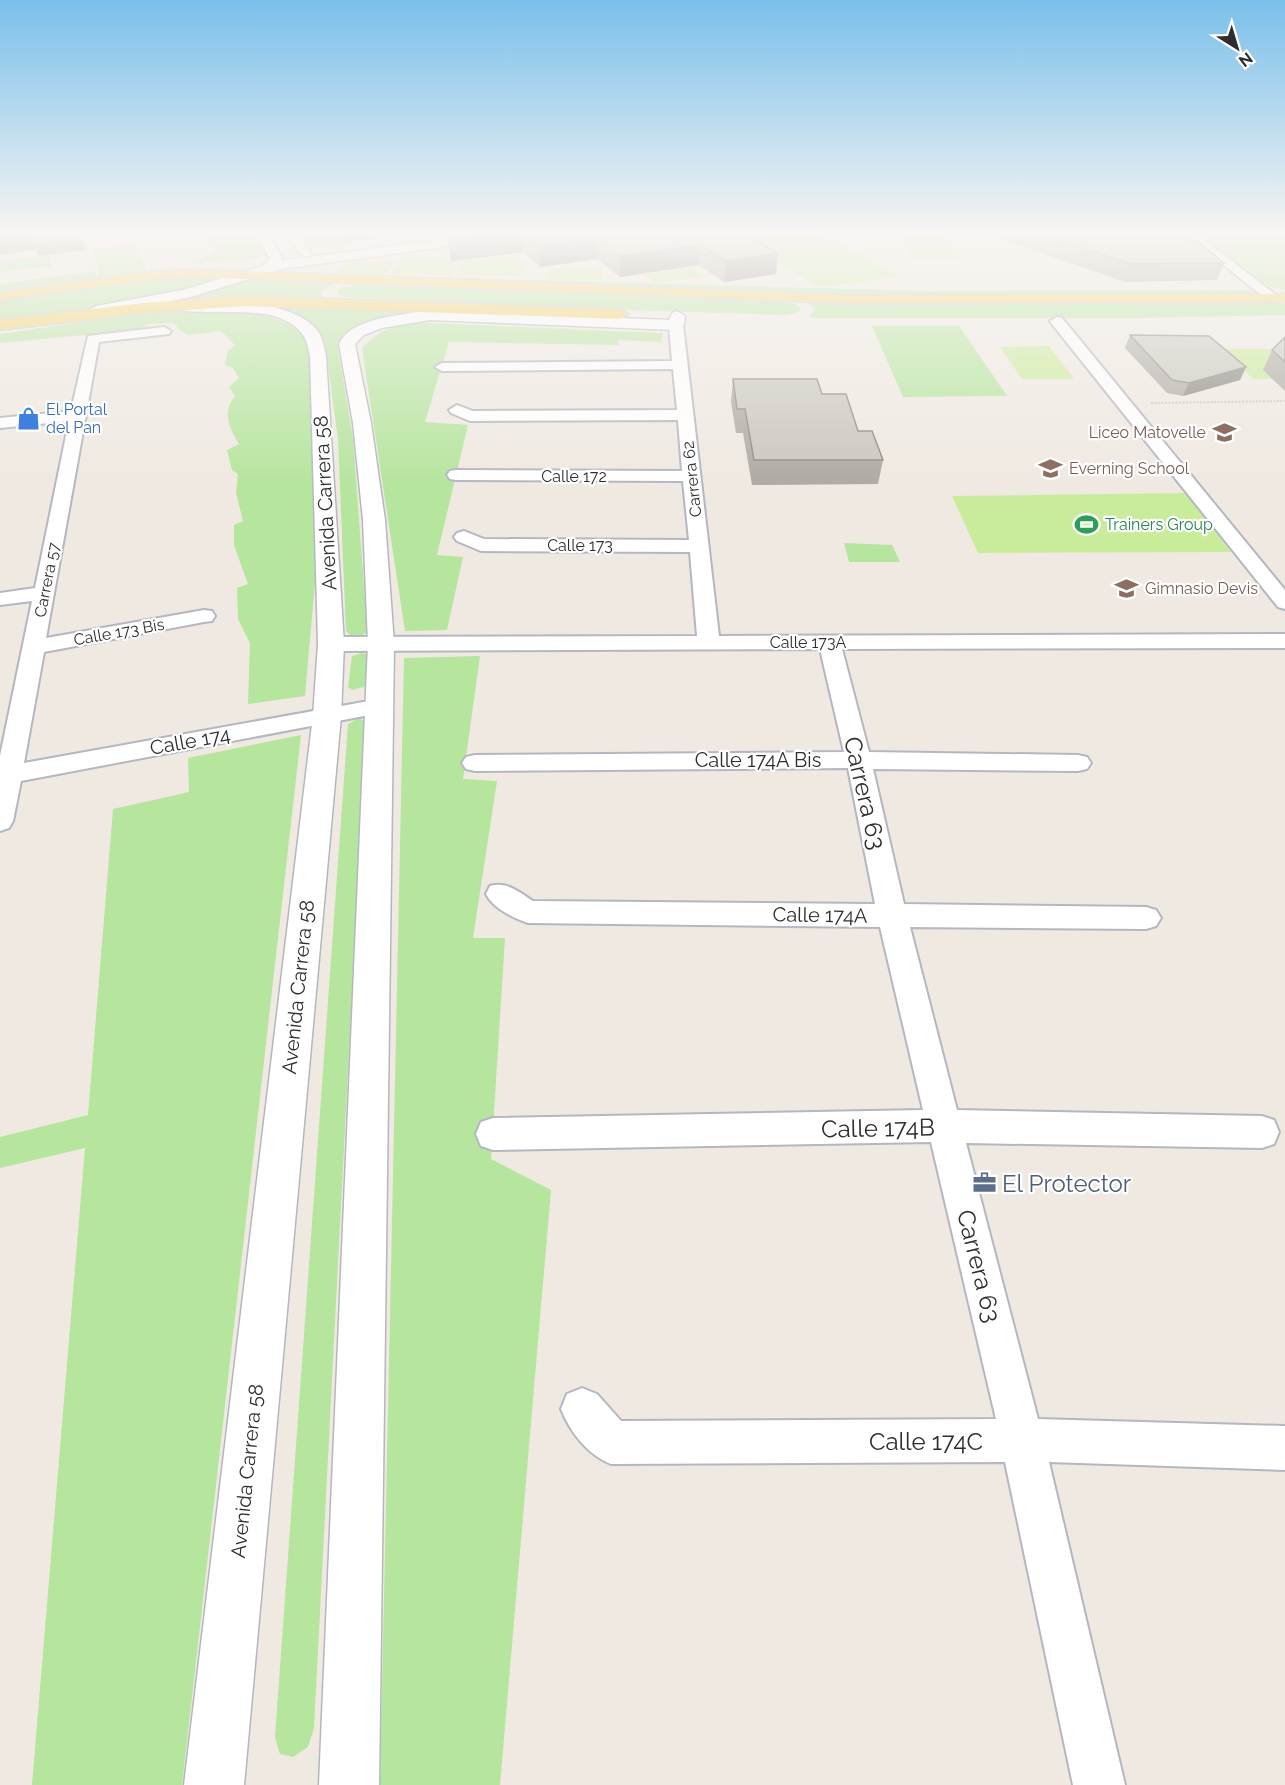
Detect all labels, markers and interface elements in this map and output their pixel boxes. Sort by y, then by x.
north arrow [1207,18,1267,78]
text: N [1235,48,1256,71]
place label: El Portal del Pan [46,400,108,437]
shop icon: El Portal del Pan [15,405,41,431]
street label: Avenida Carrera 58 [308,415,342,591]
school or university icon: Liceo Matovelle [1211,419,1237,445]
place label: Liceo Matovelle [1089,423,1206,442]
street label: Carrera 62 [679,440,705,518]
school or university icon: Everning School [1038,455,1064,481]
place label: Everning School [1069,459,1190,478]
street label: Calle 172 [541,467,607,486]
sports icon: Trainers Group [1074,511,1100,537]
place label: Trainers Group [1105,515,1213,534]
street label: Calle 173 [547,536,613,555]
street label: Carrera 57 [30,541,64,619]
school or university icon: Gimnasio Devis [1114,575,1140,601]
place label: Gimnasio Devis [1145,579,1258,598]
street label: Calle 173 Bis [72,615,166,649]
street label: Calle 173A [770,633,846,652]
street label: Calle 174 [148,722,232,760]
street label: Carrera 63 [838,734,892,852]
street label: Calle 174A Bis [695,748,821,772]
street label: Avenida Carrera 58 [277,899,319,1075]
street label: Calle 174A [772,902,868,928]
street label: Calle 174B [821,1113,935,1143]
place label: El Protector [1002,1169,1132,1198]
office icon: El Protector [971,1170,997,1196]
street label: Carrera 63 [951,1207,1007,1325]
street label: Avenida Carrera 58 [226,1383,268,1559]
street label: Calle 174C [869,1427,983,1456]

